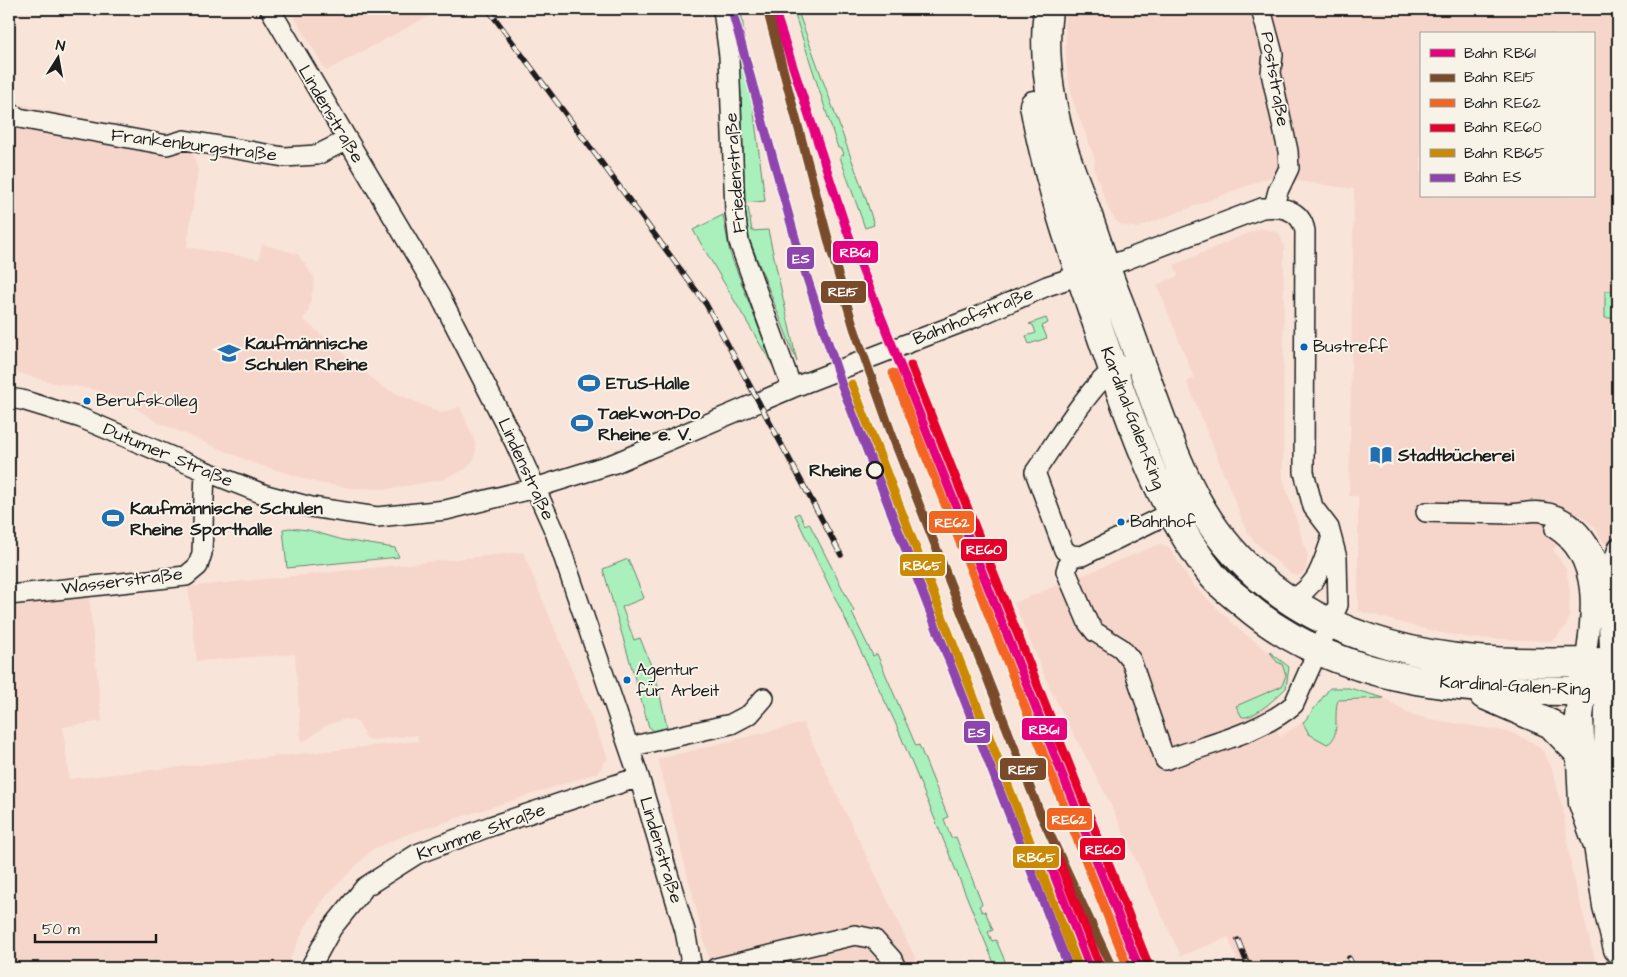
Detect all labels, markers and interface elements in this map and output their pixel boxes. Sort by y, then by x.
street label: Poststraße [1254,30,1296,129]
north arrow [32,32,82,82]
legend [1420,32,1594,198]
text: N [54,36,67,57]
text: Bahn RB61 [1464,43,1536,64]
street label: Lindenstraße [292,60,370,168]
text: Bahn RE15 [1464,67,1536,88]
text: Bahn RE62 [1464,93,1541,114]
street label: Friedenstraße [718,112,752,234]
text: Bahn RE60 [1464,117,1542,138]
street label: Frankenburgstraße [110,122,279,169]
text: Bahn RB65 [1464,143,1545,164]
text: Bahn ES [1464,167,1522,188]
line badge: RB61 [832,240,879,264]
text: RB61 [840,243,870,263]
line badge: ES [786,246,815,270]
text: ES [792,249,810,269]
line badge: RE15 [820,280,867,304]
street label: Bahnhofstraße [909,280,1037,351]
text: RE15 [828,282,859,302]
place label: Kaufmännische Schulen Rheine [244,331,368,377]
place label: Bustreff [1313,335,1389,359]
school or university icon: Kaufmännische Schulen Rheine [216,340,242,366]
marker: Bustreff [1299,342,1309,352]
street label: Kardinal-Galen-Ring [1093,343,1172,493]
sports icon: ETuS-Halle [576,370,602,396]
place label: ETuS-Halle [606,371,690,396]
place label: Berufskolleg [96,389,197,414]
marker: Berufskolleg [82,396,92,406]
place label: Taekwon-Do Rheine e. V. [597,401,701,447]
sports icon: Taekwon-Do Rheine e. V. [569,410,595,436]
street label: Lindenstraße [491,414,561,524]
street label: Dutumer Straße [99,416,237,494]
library icon: Stadtbücherei [1368,442,1394,468]
place label: Stadtbücherei [1397,443,1514,468]
place label: Rheine [809,458,862,483]
marker: Rheine [866,461,884,479]
place label: Kaufmännische Schulen Rheine Sporthalle [130,496,323,542]
sports icon: Kaufmännische Schulen Rheine Sporthalle [100,505,126,531]
line badge: RE62 [928,510,975,534]
place label: Bahnhof [1130,510,1197,534]
text: RE62 [934,513,971,533]
marker: Bahnhof [1116,517,1126,527]
line badge: RE60 [960,538,1008,562]
text: RE60 [966,540,1002,560]
line badge: RB65 [899,553,946,577]
text: RB65 [903,556,942,576]
street label: Wasserstraße [60,561,184,601]
place label: Agentur für Arbeit [636,658,720,703]
street label: Kardinal-Galen-Ring [1439,670,1591,703]
marker: Agentur für Arbeit [622,675,632,685]
line badge: RB61 [1021,717,1068,741]
line badge: ES [963,720,991,744]
text: RB61 [1029,720,1059,740]
text: ES [968,723,986,743]
line badge: RE15 [999,757,1047,781]
text: RE15 [1008,760,1039,780]
street label: Lindenstraße [633,794,689,907]
street label: Krumme Straße [413,797,549,867]
line badge: RE62 [1046,807,1093,831]
text: RE62 [1051,810,1088,830]
line badge: RE60 [1079,837,1126,861]
text: RE60 [1085,840,1121,860]
line badge: RB65 [1012,845,1060,869]
text: RB65 [1017,848,1056,868]
scale bar [35,912,156,944]
text: 50 m [42,919,80,940]

